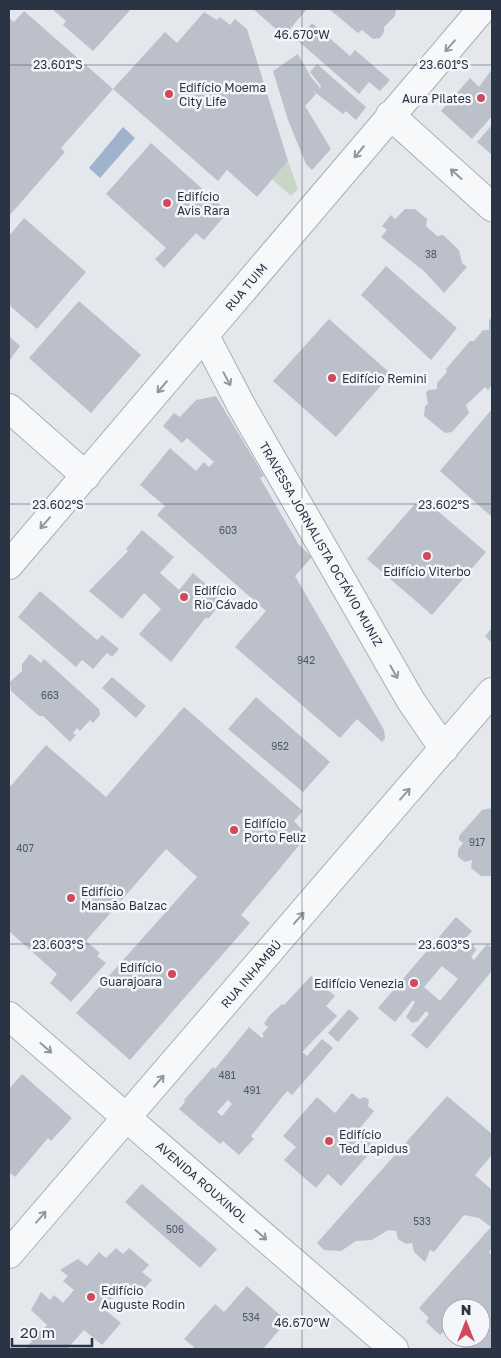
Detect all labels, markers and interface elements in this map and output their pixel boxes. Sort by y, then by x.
text: 46.670°W [274,27,330,42]
one-way arrow [444,39,456,52]
text: 23.601°S [33,57,83,72]
text: 23.601°S [419,57,469,72]
place label: Edifício Moema City Life [179,80,266,109]
marker: Edifício Moema City Life [163,88,175,100]
place label: Aura Pilates [402,91,471,106]
marker: Aura Pilates [475,92,487,104]
one-way arrow [353,146,364,159]
one-way arrow [449,168,462,180]
place label: Edifício Avis Rara [177,189,230,218]
marker: Edifício Avis Rara [161,197,173,209]
house number: 38 [425,248,437,260]
street label: RUA TUIM [222,260,270,314]
one-way arrow [223,371,233,386]
place label: Edifício Remini [342,371,427,386]
marker: Edifício Remini [326,372,338,384]
one-way arrow [156,380,167,393]
street label: TRAVESSA JORNALISTA OCTÁVIO MUNIZ [256,439,386,649]
text: 23.602°S [32,497,84,512]
text: 23.602°S [418,497,470,512]
one-way arrow [39,517,50,530]
house number: 603 [219,524,237,536]
marker: Edifício Viterbo [421,550,433,562]
place label: Edifício Viterbo [383,564,471,579]
place label: Edifício Rio Cávado [194,583,258,612]
marker: Edifício Rio Cávado [178,591,190,603]
house number: 942 [297,654,315,666]
one-way arrow [390,665,400,679]
house number: 663 [41,689,59,701]
house number: 952 [271,740,289,752]
one-way arrow [399,788,411,801]
place label: Edifício Porto Feliz [244,816,306,845]
marker: Edifício Porto Feliz [228,824,240,836]
house number: 917 [469,836,485,848]
house number: 407 [16,842,34,854]
place label: Edifício Mansão Balzac [81,884,168,913]
marker: Edifício Mansão Balzac [65,892,77,904]
one-way arrow [293,911,305,924]
text: 23.603°S [32,937,84,952]
street label: RUA INHAMBÚ [218,937,284,1011]
text: 23.603°S [418,937,470,952]
place label: Edifício Guarajoara [100,960,162,989]
marker: Edifício Guarajoara [166,968,178,980]
place label: Edifício Venezia [314,976,404,991]
marker: Edifício Venezia [408,977,420,989]
one-way arrow [39,1042,52,1053]
house number: 481 [218,1069,236,1081]
one-way arrow [153,1074,165,1087]
house number: 491 [244,1084,261,1096]
place label: Edifício Ted Lapidus [339,1127,408,1156]
marker: Edifício Ted Lapidus [323,1135,335,1147]
street label: AVENIDA ROUXINOL [153,1138,251,1226]
one-way arrow [35,1211,46,1224]
house number: 533 [413,1215,431,1227]
house number: 506 [166,1223,184,1235]
one-way arrow [254,1229,267,1240]
place label: Edifício Auguste Rodin [101,1283,185,1312]
marker: Edifício Auguste Rodin [85,1291,97,1303]
north arrow [441,1298,491,1348]
text: N [461,1301,471,1318]
house number: 534 [242,1311,260,1323]
text: 46.670°W [274,1315,330,1330]
scale bar [12,1316,92,1348]
text: 20 m [20,1323,55,1341]

